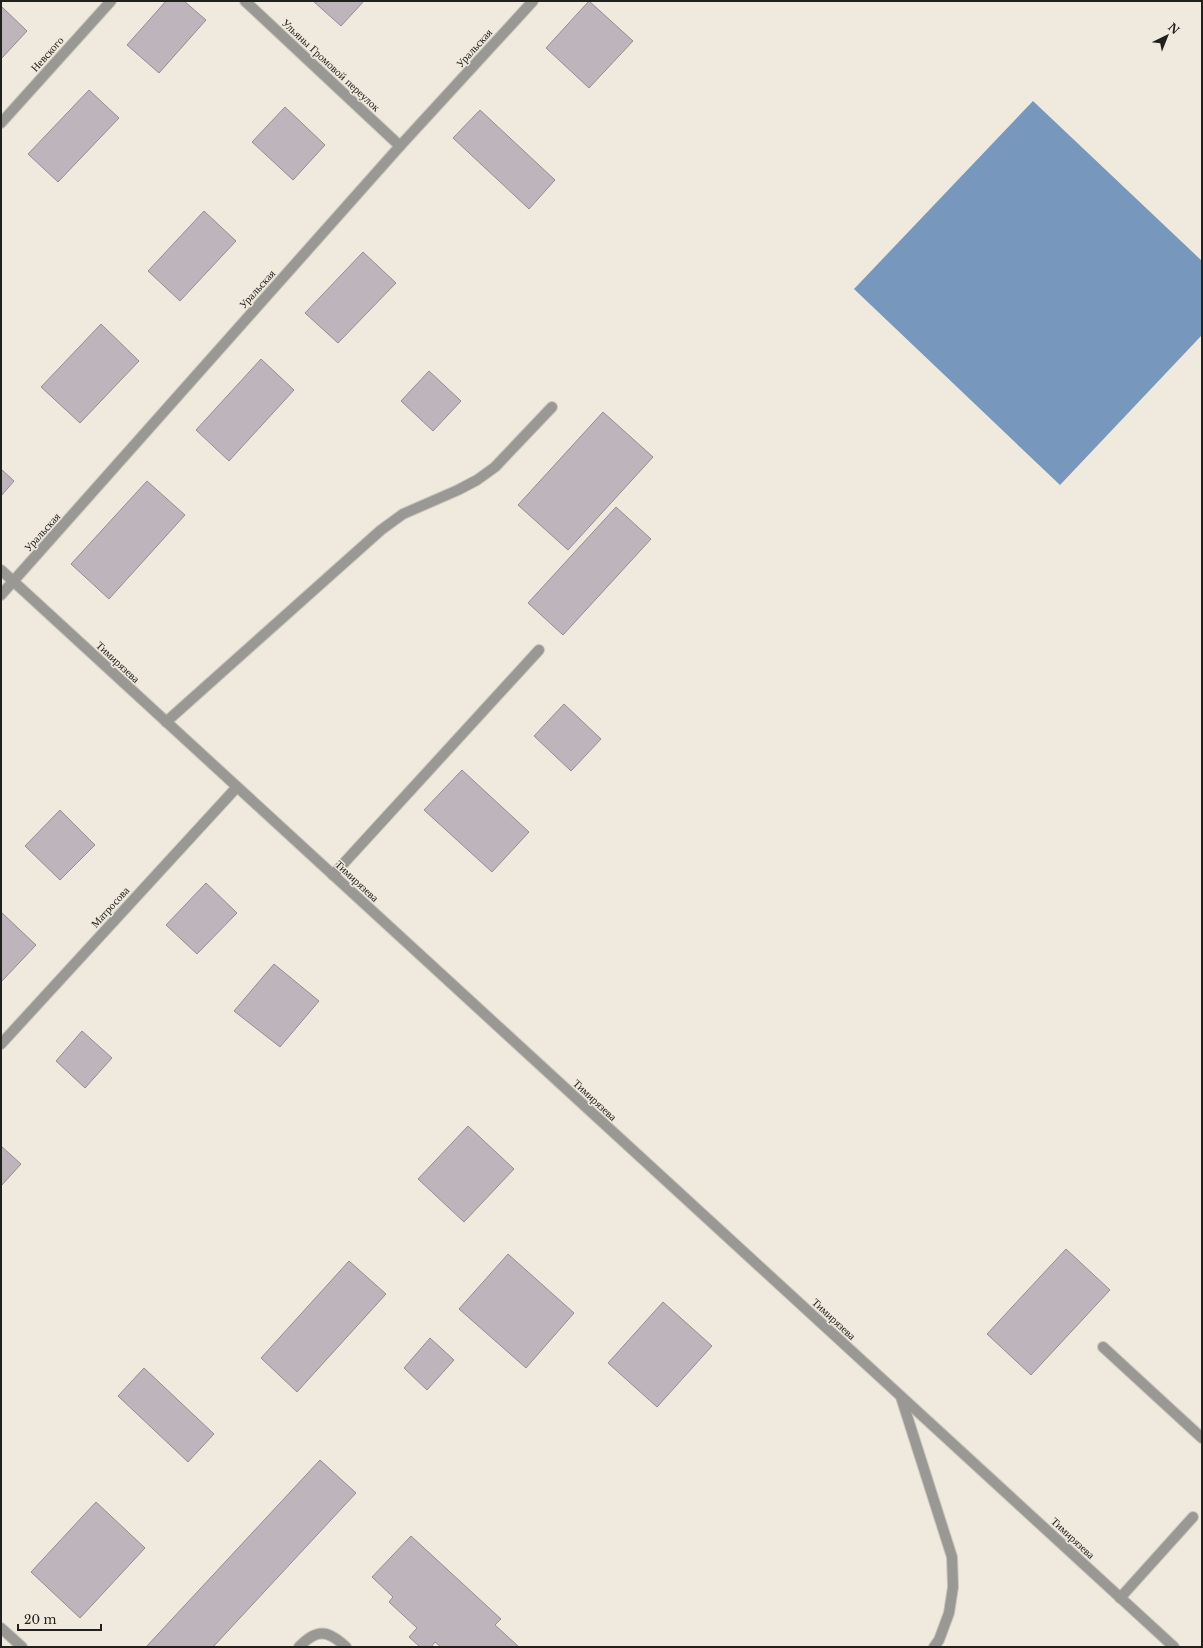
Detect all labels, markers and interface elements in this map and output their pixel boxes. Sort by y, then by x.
street label: Ульяны Громовой переулок [279,16,384,115]
north arrow [1147,16,1187,56]
text: N [1165,20,1183,38]
street label: Уральская [453,26,495,70]
street label: Невского [27,33,67,75]
street label: Уральская [236,267,278,311]
street label: Уральская [21,510,63,554]
street label: Тимирязева [93,638,143,686]
street label: Тимирязева [332,857,382,905]
street label: Матросова [88,883,132,931]
street label: Тимирязева [570,1076,620,1124]
street label: Тимирязева [809,1295,859,1343]
street label: Тимирязева [1048,1514,1098,1562]
scale bar [18,1606,101,1632]
text: 20 m [24,1612,56,1627]

